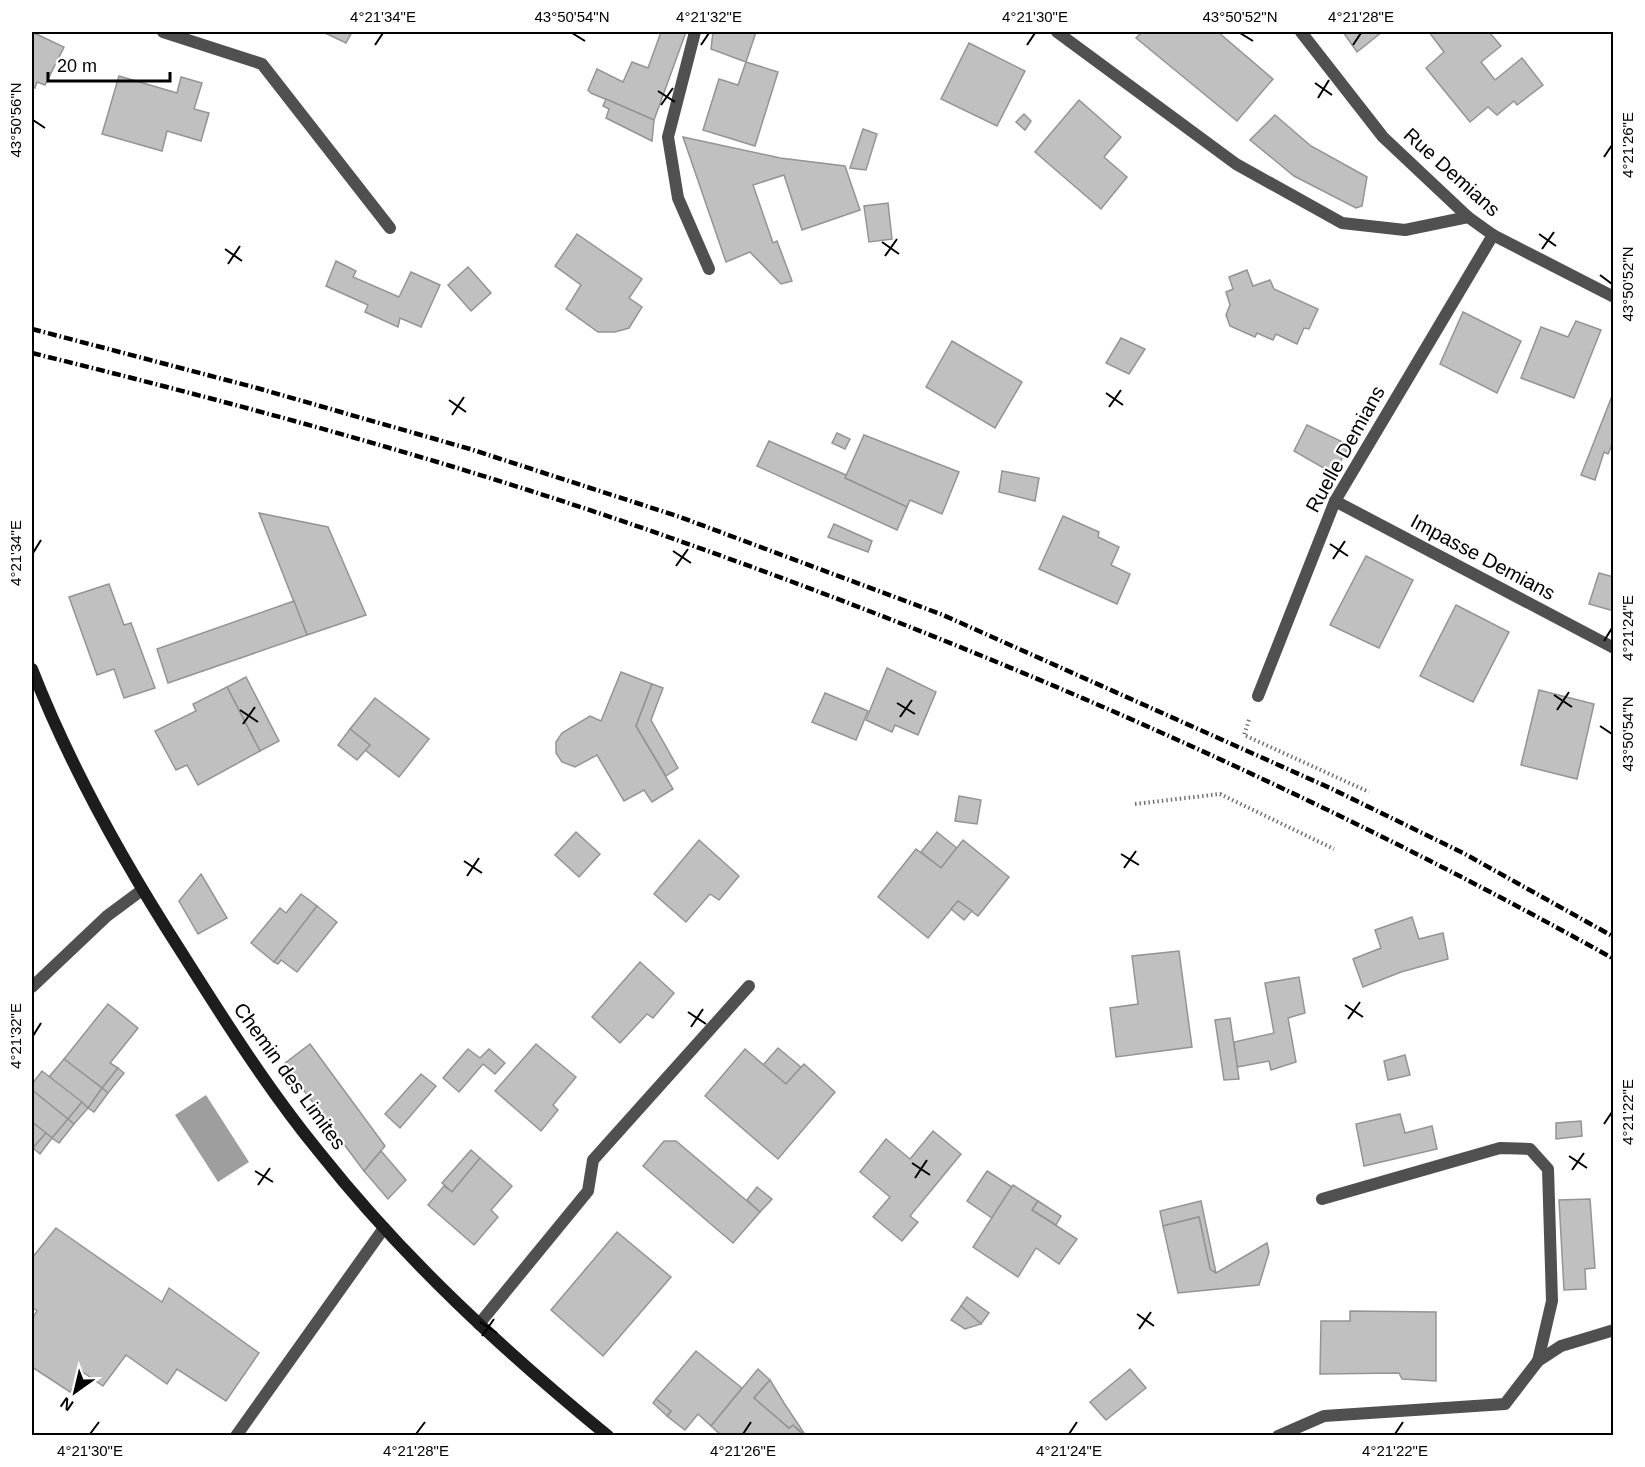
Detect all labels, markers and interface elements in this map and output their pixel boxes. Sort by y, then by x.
text: 4°21'34"E [350,8,416,25]
text: 43°50'54"N [534,8,610,25]
text: 4°21'32"E [676,8,742,25]
text: 4°21'30"E [1002,8,1068,25]
text: 43°50'52"N [1202,8,1278,25]
text: 4°21'28"E [1328,8,1394,25]
scale bar [48,45,170,83]
text: 20 m [57,56,97,76]
text: 43°50'56"N [7,82,24,158]
text: 4°21'26"E [1619,112,1636,178]
street label: Rue Demians [1400,123,1504,221]
text: 43°50'52"N [1619,246,1636,322]
street label: Ruelle Demians [1301,382,1389,516]
street label: Impasse Demians [1407,510,1559,604]
text: 4°21'34"E [7,520,24,586]
text: 4°21'24"E [1619,595,1636,661]
text: 43°50'54"N [1619,696,1636,772]
street label: Chemin des Limites [229,998,351,1154]
text: 4°21'32"E [7,1003,24,1069]
text: 4°21'22"E [1619,1079,1636,1145]
north arrow [45,1362,105,1422]
text: N [57,1394,76,1414]
text: 4°21'30"E [57,1442,123,1459]
text: 4°21'28"E [383,1442,449,1459]
text: 4°21'26"E [710,1442,776,1459]
text: 4°21'24"E [1036,1442,1102,1459]
text: 4°21'22"E [1362,1442,1428,1459]

